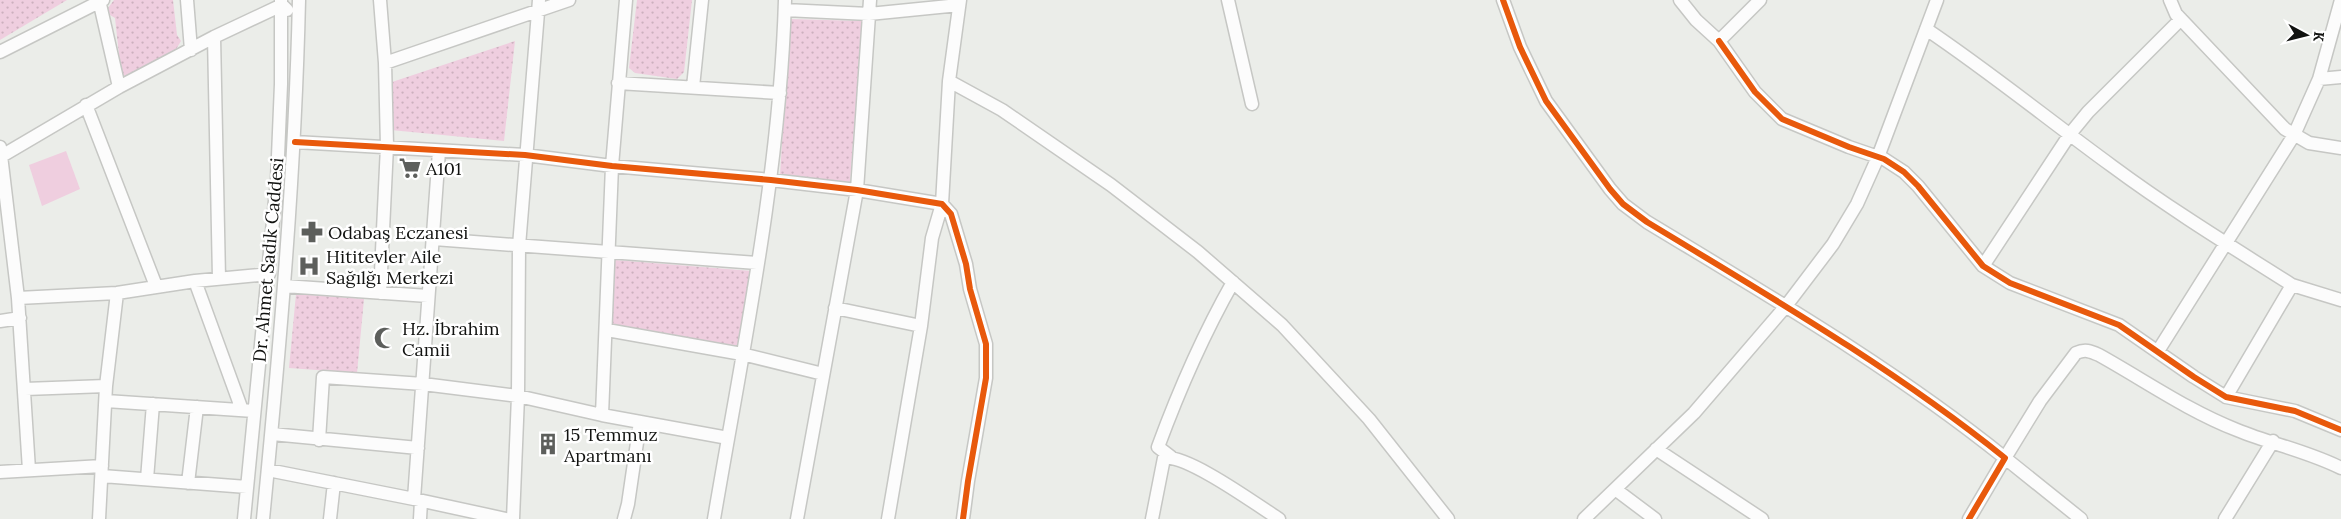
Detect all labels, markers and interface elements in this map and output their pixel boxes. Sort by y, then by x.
north arrow [2281,10,2331,60]
text: K [2309,31,2328,43]
supermarket icon: A101 [397,155,423,181]
street label: Dr. Ahmet Sadık Caddesi [248,157,288,363]
place label: A101 [425,157,462,180]
pharmacy icon: Odabaş Eczanesi [299,219,325,245]
place label: Odabaş Eczanesi [328,221,468,244]
place label: Hititevler Aile Sağılğı Merkezi [326,245,453,289]
hospital icon: Hititevler Aile Sağılğı Merkezi [296,253,322,279]
place label: Hz. İbrahim Camii [402,317,500,361]
mosque icon: Hz. İbrahim Camii [372,325,398,351]
place label: 15 Temmuz Apartmanı [563,423,658,467]
building icon: 15 Temmuz Apartmanı [535,431,561,457]

